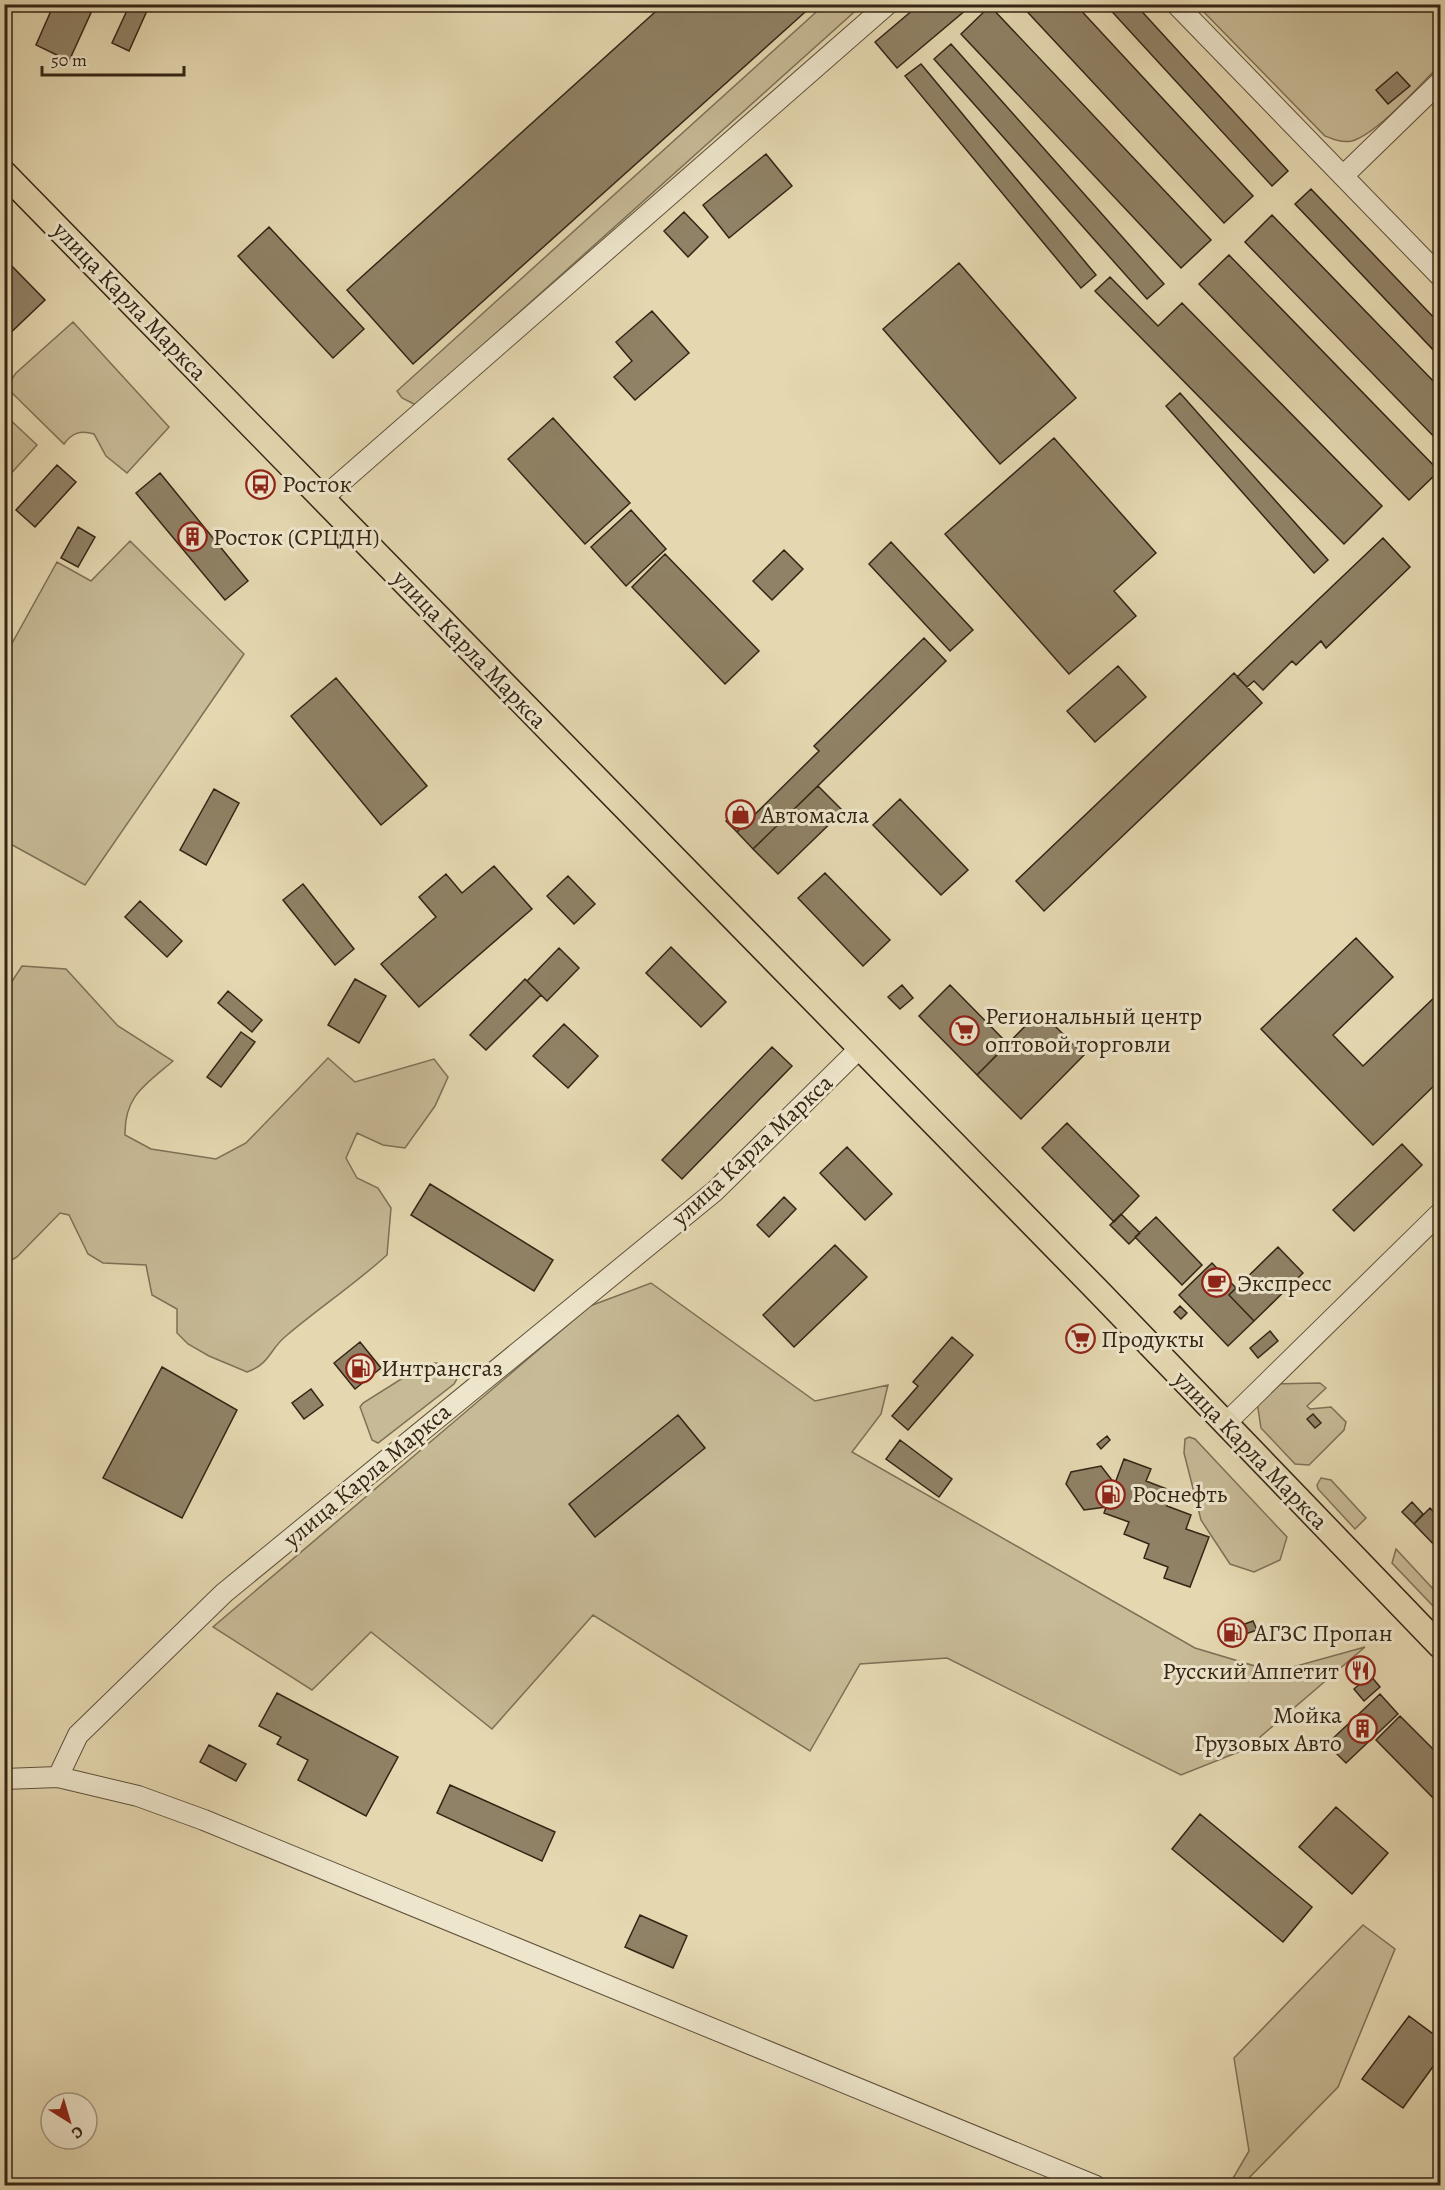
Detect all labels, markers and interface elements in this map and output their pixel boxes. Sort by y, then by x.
scale bar [42,39,184,77]
text: 50 m [51,48,87,72]
street label: улица Карла Маркса [45,214,214,387]
bus stop icon: Росток [245,468,277,500]
place label: Росток [282,468,352,500]
building icon: Росток (СРЦДН) [176,521,208,553]
place label: Росток (СРЦДН) [213,521,380,553]
street label: улица Карла Маркса [385,562,554,735]
shop icon: Автомасла [724,799,756,831]
place label: Автомасла [760,799,869,831]
place label: Региональный центр оптовой торговли [985,1000,1202,1060]
supermarket icon: Региональный центр оптовой торговли [948,1014,980,1046]
street label: улица Карла Маркса [664,1067,840,1234]
cafe icon: Экспресс [1200,1267,1232,1299]
place label: Экспресс [1237,1267,1332,1299]
supermarket icon: Продукты [1064,1323,1096,1355]
place label: Продукты [1101,1323,1205,1355]
fuel station icon: Интрансгаз [344,1352,376,1384]
place label: Интрансгаз [381,1352,503,1384]
street label: улица Карла Маркса [1166,1363,1335,1536]
street label: улица Карла Маркса [276,1395,458,1555]
fuel station icon: Роснефть [1095,1478,1127,1510]
place label: Роснефть [1132,1478,1228,1510]
fuel station icon: АГЗС Пропан [1217,1617,1249,1649]
place label: АГЗС Пропан [1253,1617,1393,1649]
place label: Русский Аппетит [1162,1655,1339,1687]
restaurant icon: Русский Аппетит [1344,1655,1376,1687]
place label: Мойка Грузовых Авто [1194,1699,1342,1759]
building icon: Мойка Грузовых Авто [1347,1713,1379,1745]
north arrow [39,2091,99,2151]
text: С [67,2120,88,2144]

